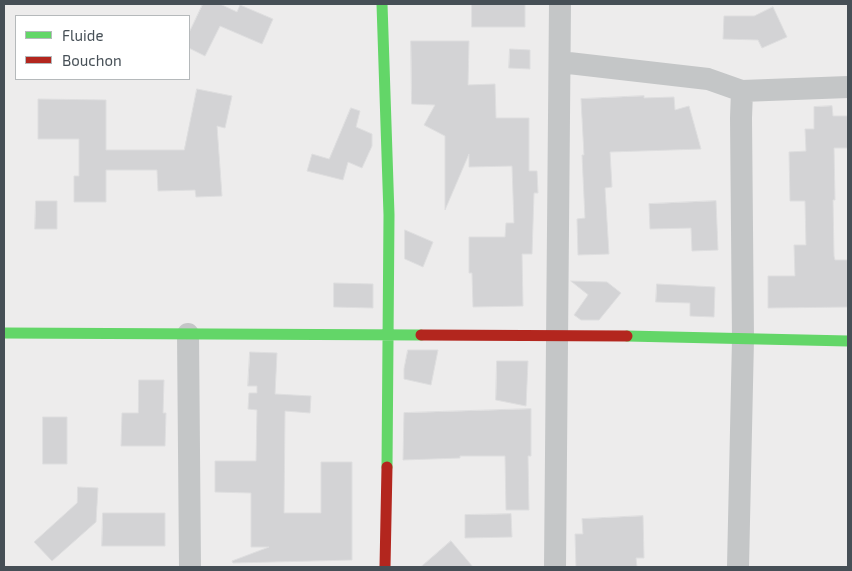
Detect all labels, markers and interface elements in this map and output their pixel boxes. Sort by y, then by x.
legend [15,15,190,80]
text: Fluide [62,26,103,44]
text: Bouchon [62,51,122,69]

